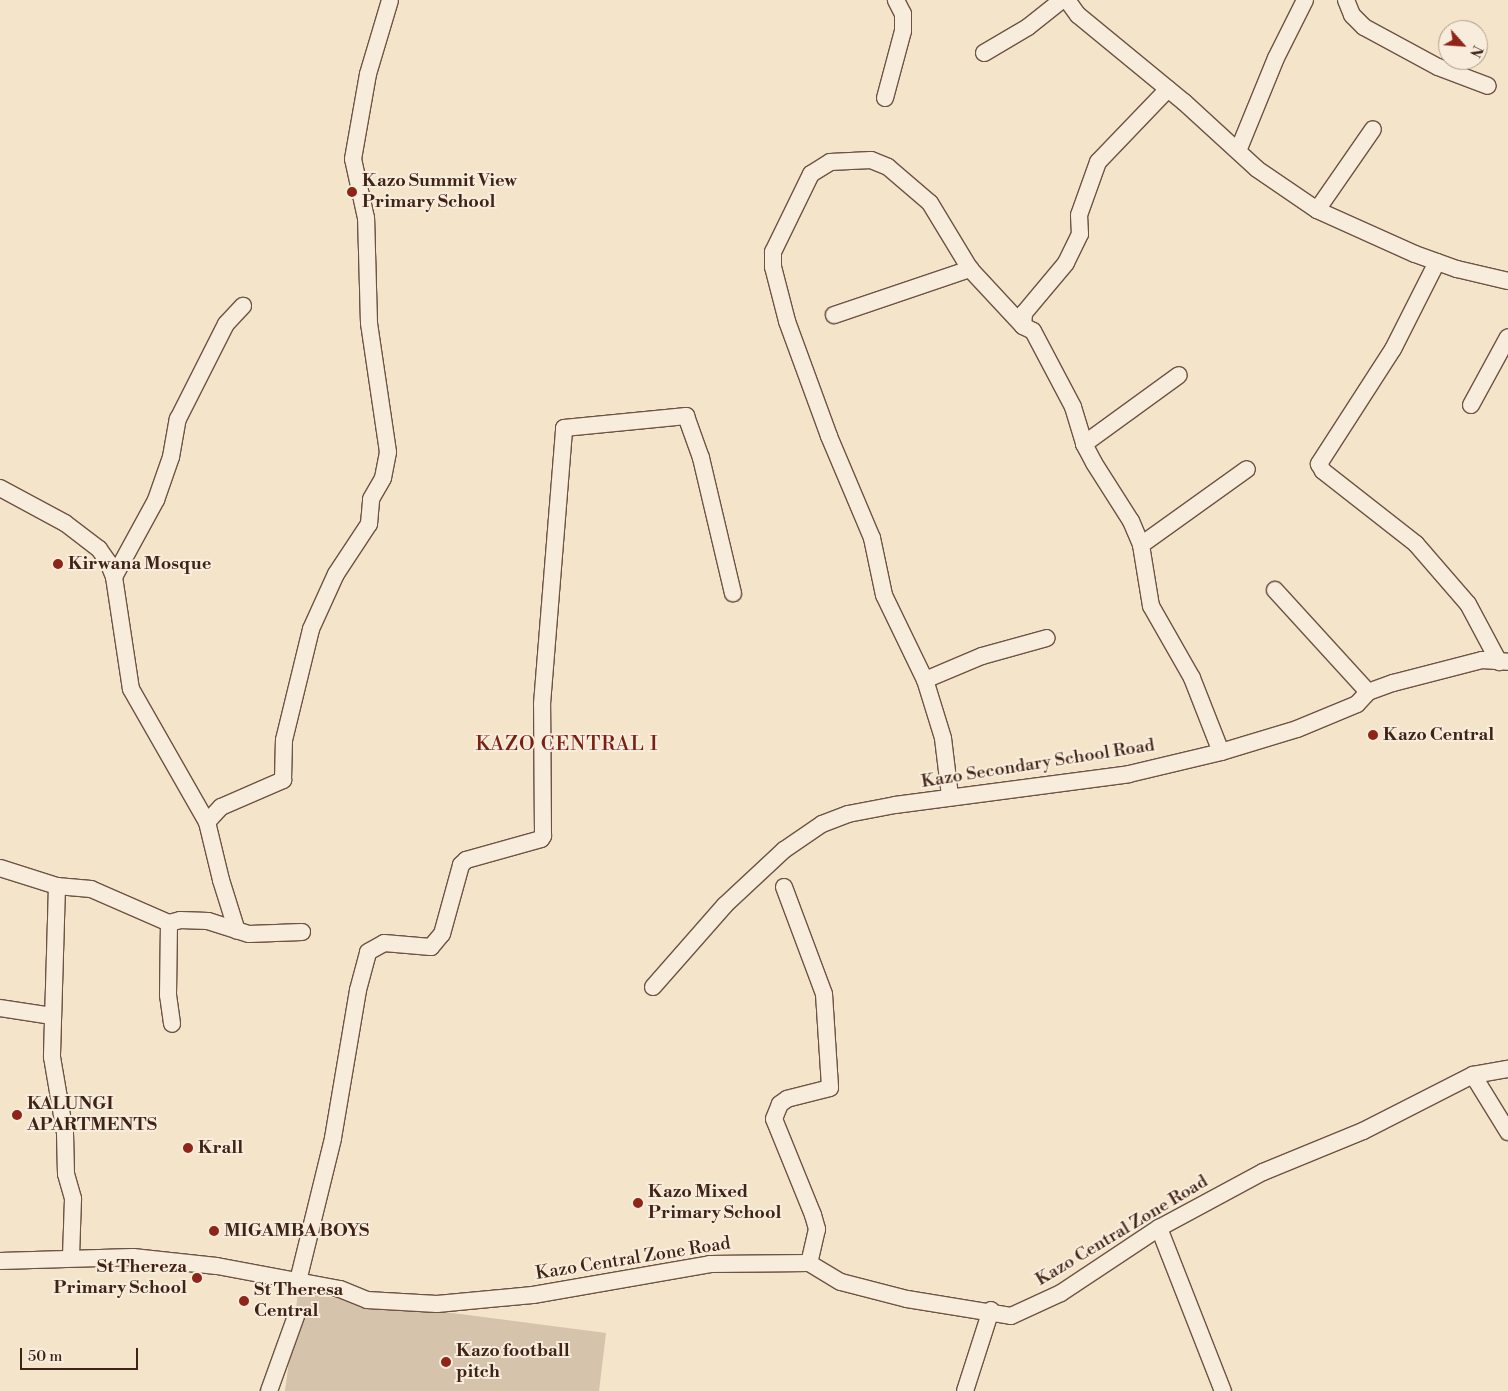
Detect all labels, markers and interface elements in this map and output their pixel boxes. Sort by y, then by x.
north arrow [1438,20,1488,70]
text: N [1465,42,1486,60]
place label: Kazo Summit View Primary School [362,171,517,213]
marker: Kazo Summit View Primary School [346,186,358,198]
place label: Kirwana Mosque [68,553,212,575]
marker: Kirwana Mosque [52,558,64,570]
place label: Kazo Central [1383,724,1494,746]
marker: Kazo Central [1367,729,1379,741]
district label: KAZO CENTRAL I [474,732,660,756]
street label: Kazo Secondary School Road [920,735,1156,793]
place label: KALUNGI APARTMENTS [27,1094,157,1136]
marker: KALUNGI APARTMENTS [11,1109,23,1121]
place label: Krall [198,1137,243,1159]
marker: Krall [182,1142,194,1154]
street label: Kazo Central Zone Road [1032,1171,1212,1291]
place label: Kazo Mixed Primary School [648,1182,781,1224]
marker: Kazo Mixed Primary School [632,1197,644,1209]
place label: MIGAMBA BOYS [224,1220,369,1242]
marker: MIGAMBA BOYS [208,1225,220,1237]
street label: Kazo Central Zone Road [534,1233,732,1285]
place label: St Thereza Primary School [54,1257,187,1300]
marker: St Thereza Primary School [191,1272,203,1284]
place label: St Theresa Central [254,1280,343,1322]
marker: St Theresa Central [238,1295,250,1307]
scale bar [22,1338,140,1370]
place label: Kazo football pitch [456,1341,570,1384]
text: 50 m [28,1347,62,1366]
marker: Kazo football pitch [440,1356,452,1368]

